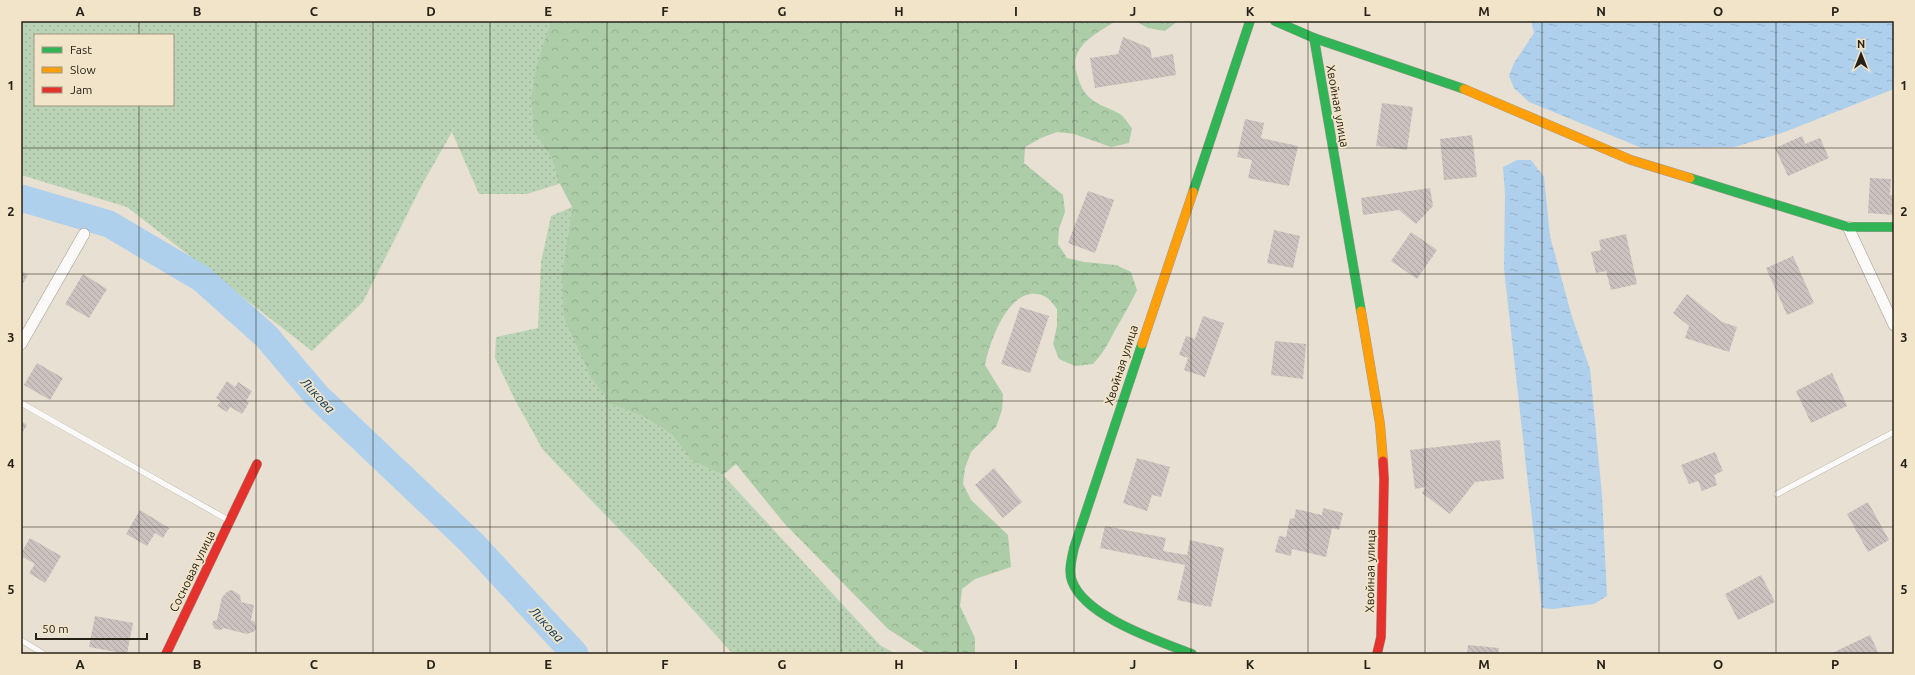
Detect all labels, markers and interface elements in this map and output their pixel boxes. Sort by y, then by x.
text: A [75,4,85,18]
text: B [193,4,202,18]
text: C [310,4,319,18]
text: D [426,4,436,18]
text: E [544,4,552,18]
text: F [661,4,669,18]
text: G [778,4,787,18]
text: H [894,4,904,18]
text: I [1014,4,1018,18]
text: J [1130,4,1136,18]
text: K [1246,4,1255,18]
text: L [1363,4,1371,18]
text: M [1478,4,1490,18]
text: N [1596,4,1606,18]
text: O [1713,4,1723,18]
text: P [1831,4,1839,18]
legend [34,34,174,106]
north arrow [1841,34,1881,74]
text: N [1857,38,1865,50]
text: Fast [70,43,92,56]
text: Slow [70,63,96,76]
street label: Хвойная улица [1324,64,1352,148]
text: 1 [7,78,15,92]
text: 1 [1900,78,1908,92]
text: Jam [70,83,92,96]
text: 2 [7,204,15,218]
text: 2 [1900,204,1908,218]
street label: Хвойная улица [1102,323,1140,407]
text: 3 [7,330,15,344]
text: 3 [1900,330,1908,344]
water label: Ликова [298,374,338,415]
text: 4 [7,456,15,470]
text: 4 [1900,456,1908,470]
street label: Сосновая улица [167,528,217,614]
street label: Хвойная улица [1363,529,1377,613]
text: 5 [7,582,15,596]
text: 5 [1900,582,1908,596]
water label: Ликова [527,603,567,644]
scale bar [36,615,147,641]
text: 50 m [42,622,69,635]
text: A [75,657,85,671]
text: B [193,657,202,671]
text: C [310,657,319,671]
text: D [426,657,436,671]
text: E [544,657,552,671]
text: F [661,657,669,671]
text: G [778,657,787,671]
text: H [894,657,904,671]
text: I [1014,657,1018,671]
text: J [1130,657,1136,671]
text: K [1246,657,1255,671]
text: L [1363,657,1371,671]
text: M [1478,657,1490,671]
text: N [1596,657,1606,671]
text: O [1713,657,1723,671]
text: P [1831,657,1839,671]

